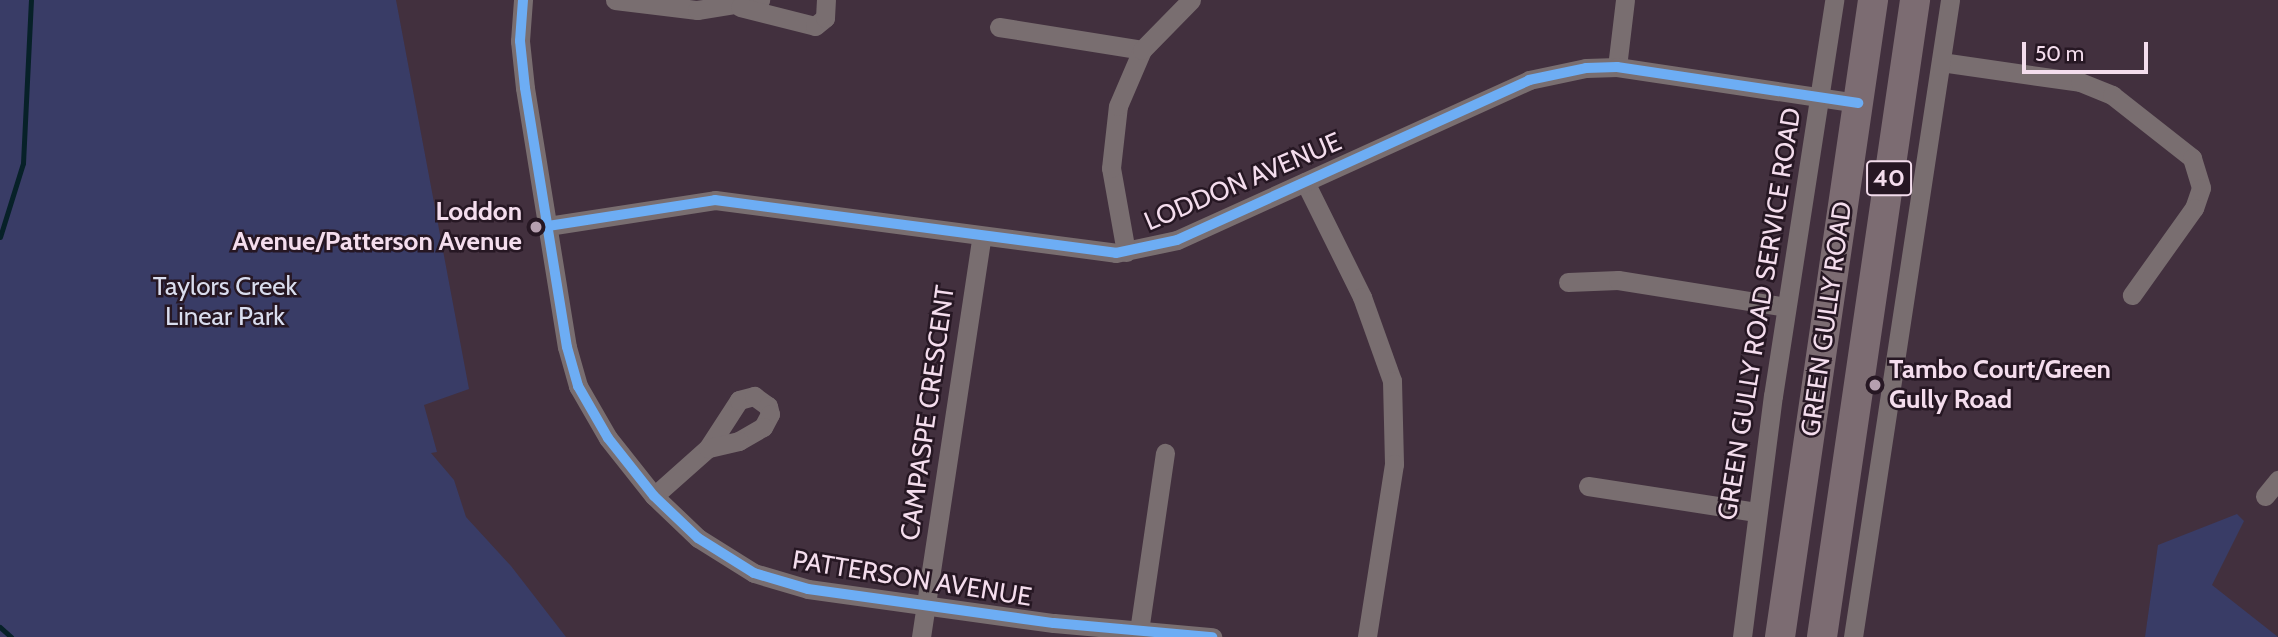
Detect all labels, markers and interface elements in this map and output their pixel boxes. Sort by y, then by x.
scale bar [2026,28,2152,72]
text: 50 m [2035,41,2084,66]
street label: GREEN GULLY ROAD SERVICE ROAD [1712,106,1808,522]
street label: LODDON AVENUE [1140,126,1346,238]
road number: 40 [1864,158,1913,198]
place label: Loddon Avenue/Patterson Avenue [232,196,522,258]
street label: GREEN GULLY ROAD [1795,200,1859,438]
marker: Loddon Avenue/Patterson Avenue [528,219,544,235]
park label: Taylors Creek Linear Park [153,271,297,332]
street label: CAMPASPE CRESCENT [895,284,961,542]
place label: Tambo Court/Green Gully Road [1889,354,2111,416]
marker: Tambo Court/Green Gully Road [1867,377,1883,393]
street label: PATTERSON AVENUE [790,545,1034,613]

